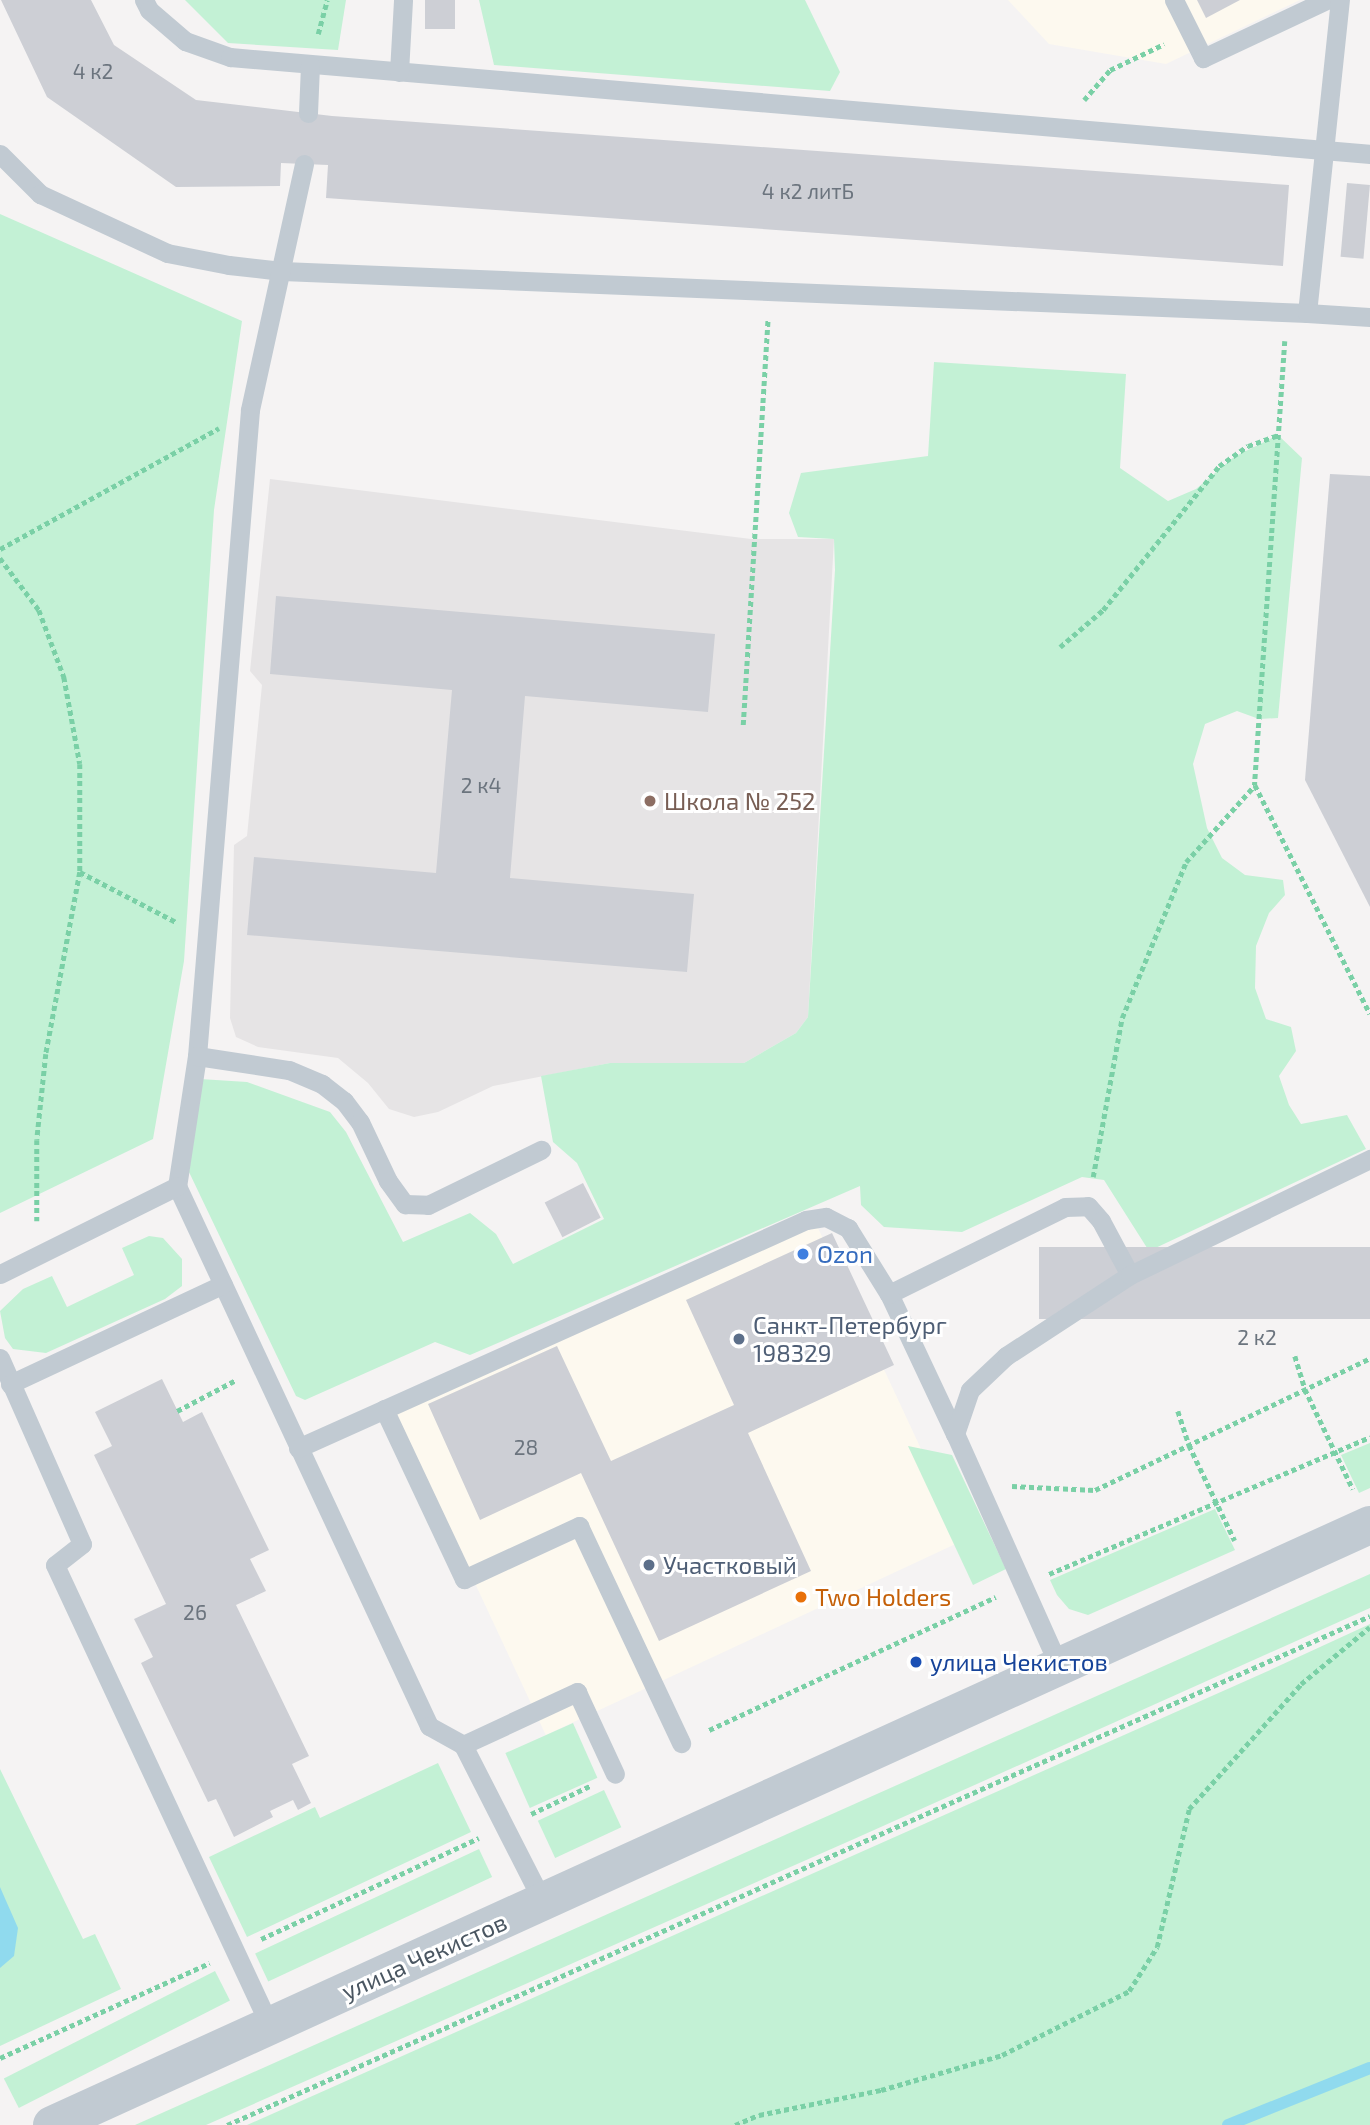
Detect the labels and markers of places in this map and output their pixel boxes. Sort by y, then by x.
place label: Школа № 252 [664,787,815,815]
marker: Школа № 252 [642,793,658,809]
place label: Ozon [817,1240,873,1268]
marker: Ozon [795,1246,811,1262]
place label: Санкт-Петербург 198329 [753,1311,947,1367]
marker: Санкт-Петербург 198329 [731,1331,747,1347]
place label: Участковый [663,1551,797,1579]
marker: Участковый [641,1557,657,1573]
place label: Two Holders [815,1583,951,1611]
marker: Two Holders [793,1589,809,1605]
place label: улица Чекистов [930,1648,1108,1676]
marker: улица Чекистов [908,1654,924,1670]

